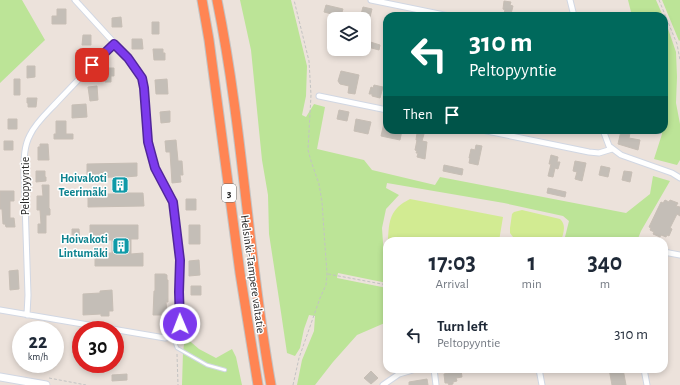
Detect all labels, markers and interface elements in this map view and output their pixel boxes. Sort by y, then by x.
map controls [327,12,371,56]
button: layers [327,12,371,56]
icon: left [403,28,455,80]
text: 310 m [469,29,533,57]
pin [75,48,109,82]
icon: arrive [81,54,103,76]
text: Peltopyyntie [469,62,557,80]
icon: arrive [441,104,463,126]
text: Then [403,107,433,122]
street label: Peltopyyntie [19,157,32,215]
place label: Hoivakoti Teerimäki [59,172,107,198]
building icon: Hoivakoti Teerimäki [110,175,130,195]
road number: 3 [222,184,236,202]
street label: Helsinki-Tampere valtatie [239,214,267,334]
place label: Hoivakoti Lintumäki [59,233,108,259]
building icon: Hoivakoti Lintumäki [111,236,131,256]
text: 17:03 [429,251,476,275]
text: 1 [527,251,536,275]
text: 340 [587,251,622,275]
text: Arrival [436,278,469,291]
text: min [522,278,542,291]
text: m [600,278,610,291]
position arrow [159,303,201,345]
text: Turn left [437,319,488,334]
speed limit sign: 30 [72,321,124,373]
icon: left [403,324,425,346]
text: 310 m [614,327,648,342]
text: 22 [29,332,47,352]
text: Peltopyyntie [437,337,500,350]
text: km/h [28,352,48,362]

